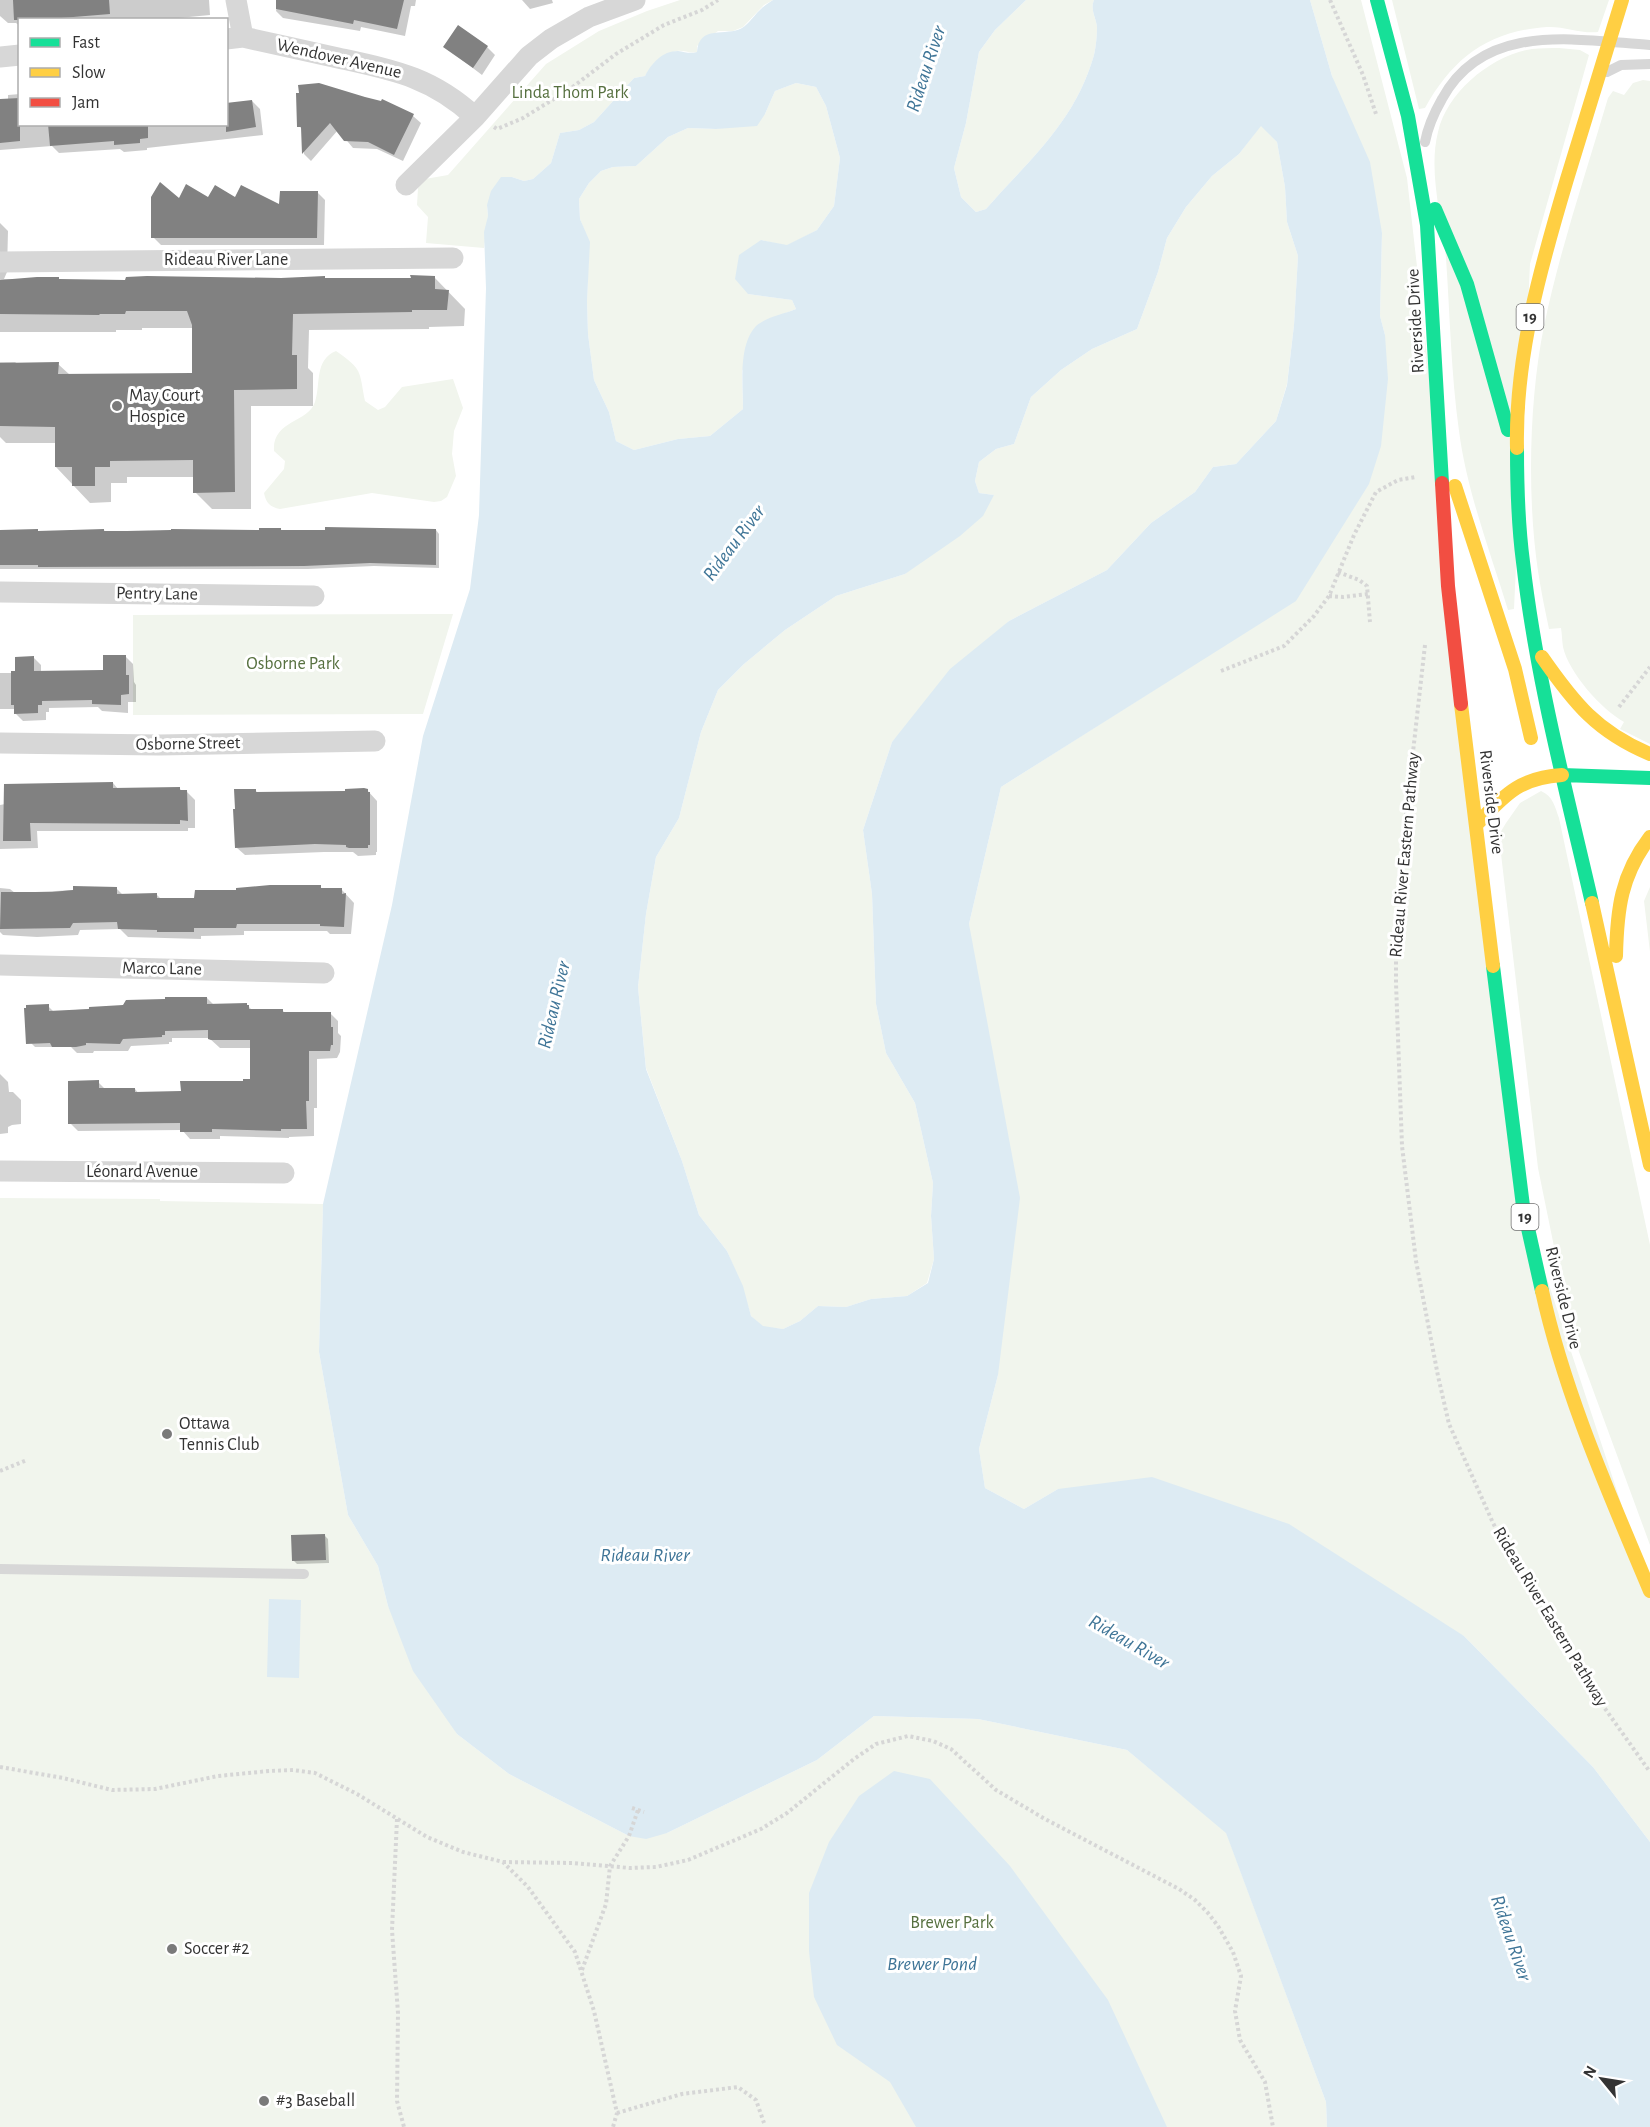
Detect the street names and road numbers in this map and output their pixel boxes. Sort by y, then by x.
street label: Wendover Avenue [275,36,403,82]
street label: Rideau River Lane [164,251,288,269]
street label: Riverside Drive [1404,268,1428,374]
road number: 19 [1516,304,1544,330]
street label: Pentry Lane [116,584,198,604]
street label: Osborne Street [135,734,241,754]
street label: Riverside Drive [1476,749,1506,855]
street label: Rideau River Eastern Pathway [1387,751,1423,958]
street label: Marco Lane [122,959,202,979]
street label: Léonard Avenue [86,1163,198,1181]
road number: 19 [1512,1204,1538,1230]
street label: Riverside Drive [1542,1245,1584,1351]
street label: Rideau River Eastern Pathway [1489,1524,1611,1710]

